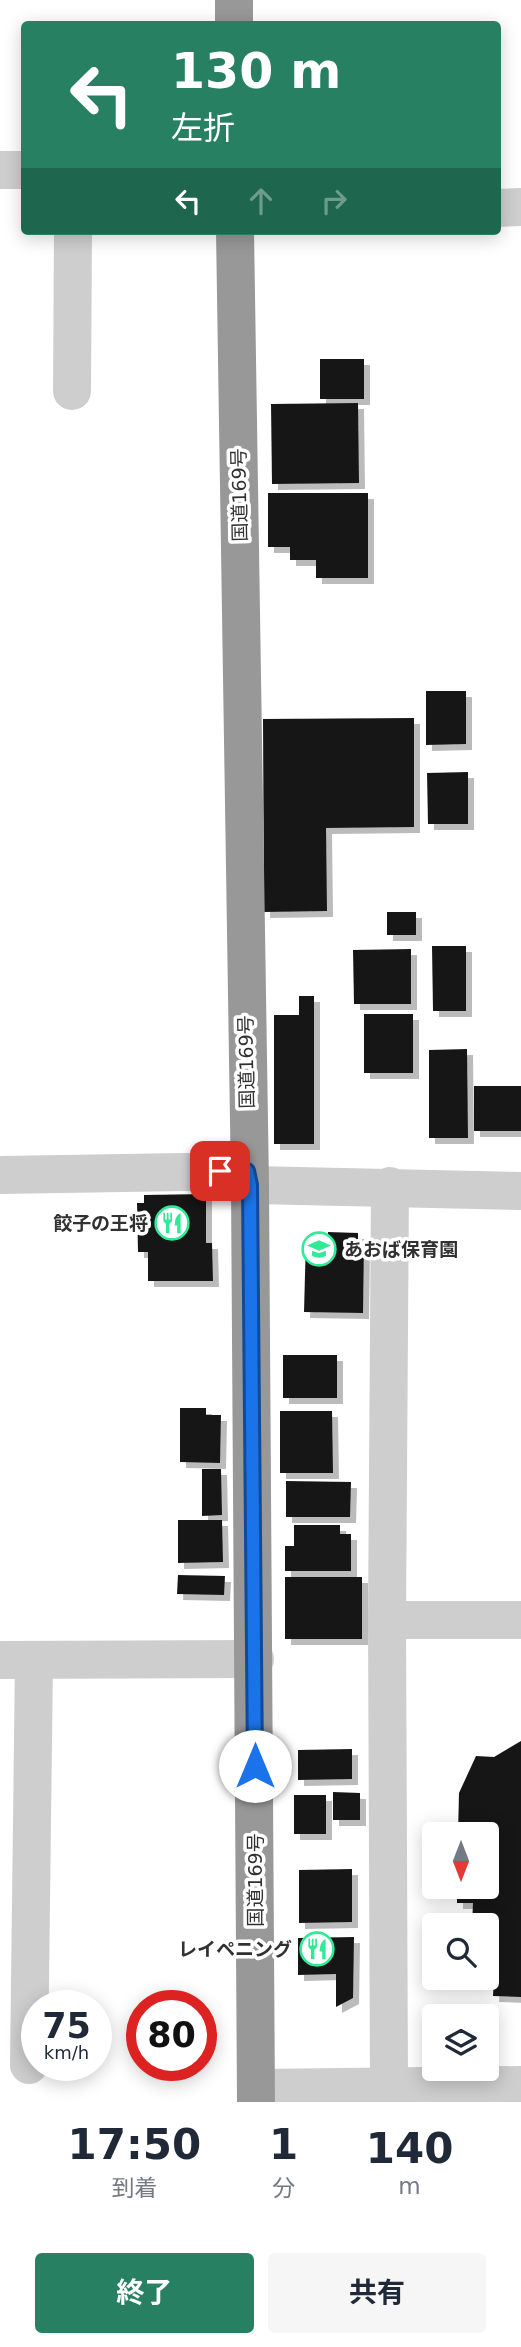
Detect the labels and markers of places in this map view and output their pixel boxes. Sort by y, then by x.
pin [190,1141,250,1201]
restaurant icon: 餃子の王将 [153,1204,191,1242]
place label: 餃子の王将 [53,1212,148,1234]
school or university icon: あおば保育園 [300,1230,338,1268]
place label: あおば保育園 [344,1238,458,1260]
restaurant icon: レイペニング [298,1930,336,1968]
place label: レイペニング [178,1938,292,1960]

